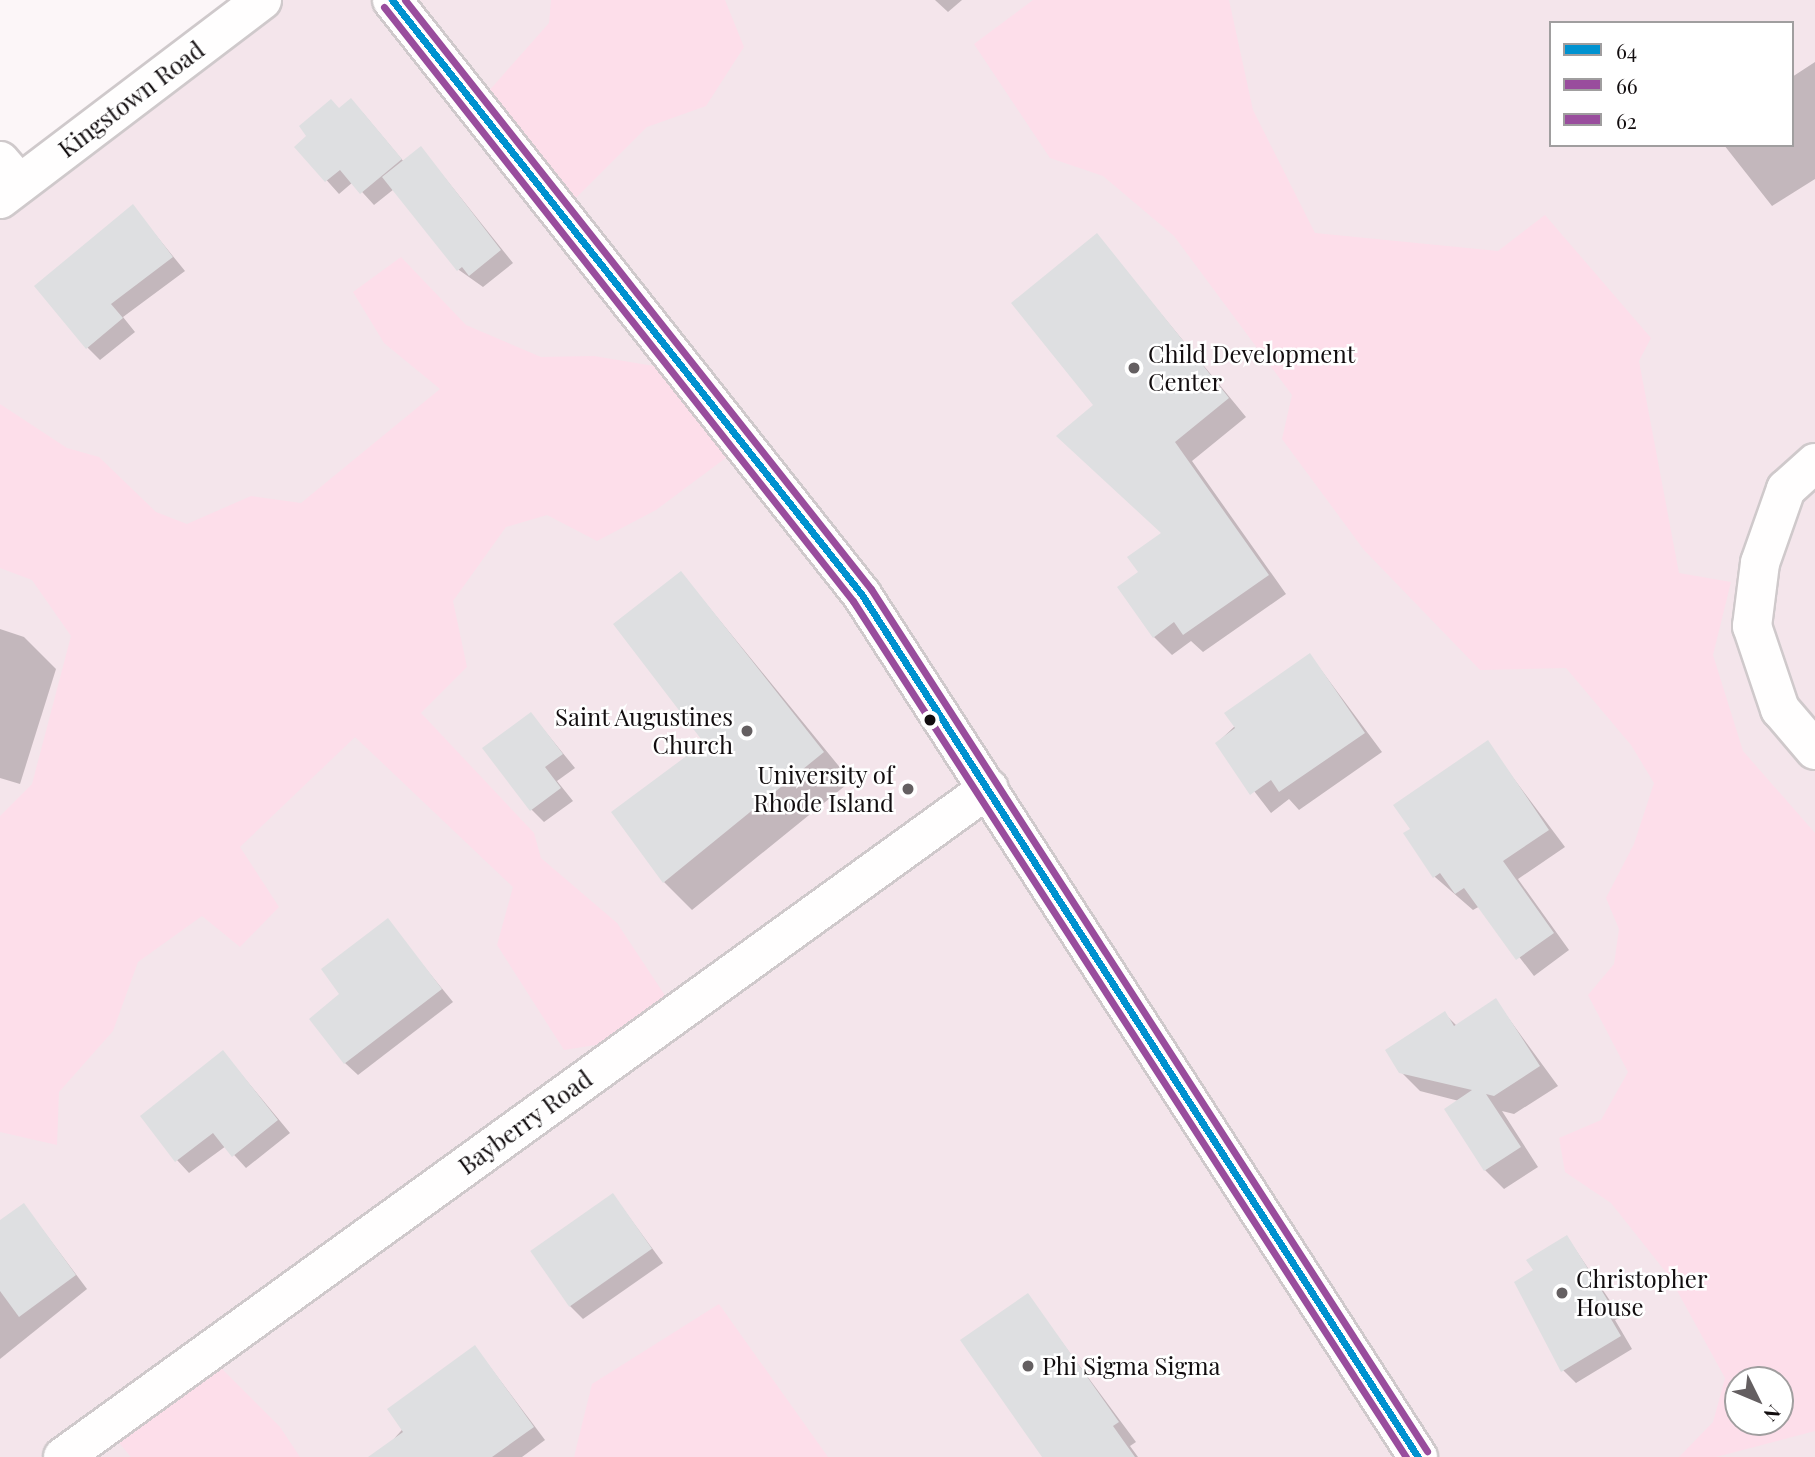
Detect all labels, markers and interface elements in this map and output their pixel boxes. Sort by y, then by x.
legend [1549,21,1794,147]
street label: Kingstown Road [52,35,210,163]
text: 64 [1616,36,1637,64]
text: 66 [1616,71,1638,99]
text: 62 [1616,106,1637,134]
place label: Child Development Center [1148,340,1355,396]
marker: Child Development Center [1126,360,1142,376]
place label: Saint Augustines Church [554,703,733,759]
unlabelled marker [923,713,937,727]
marker: Saint Augustines Church [739,723,755,739]
place label: University of Rhode Island [753,761,894,817]
marker: University of Rhode Island [900,781,916,797]
street label: Bayberry Road [452,1064,598,1180]
place label: Christopher House [1576,1265,1708,1321]
marker: Christopher House [1554,1285,1570,1301]
place label: Phi Sigma Sigma [1042,1352,1221,1380]
marker: Phi Sigma Sigma [1020,1358,1036,1374]
north arrow [1724,1366,1794,1436]
text: N [1759,1400,1787,1428]

